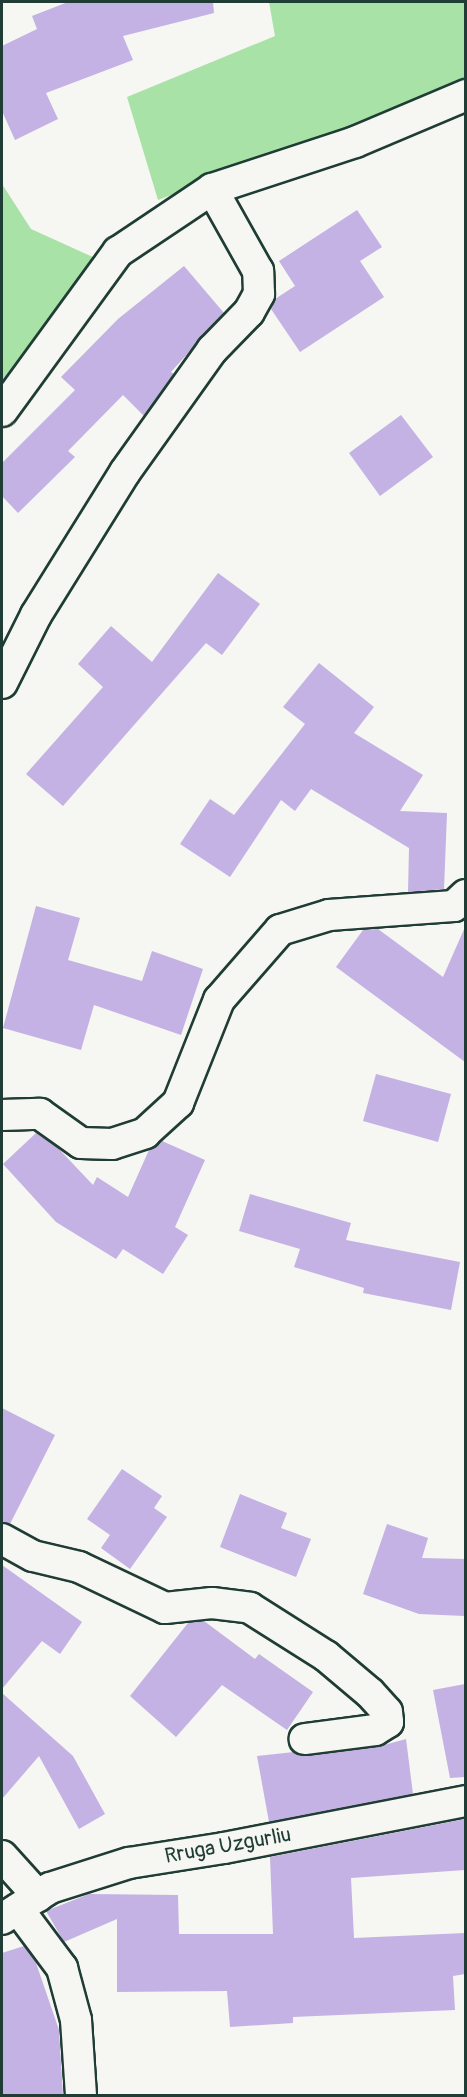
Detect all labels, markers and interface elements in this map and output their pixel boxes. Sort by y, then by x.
street label: Rruga Uzgurliu [163,1822,293,1870]

